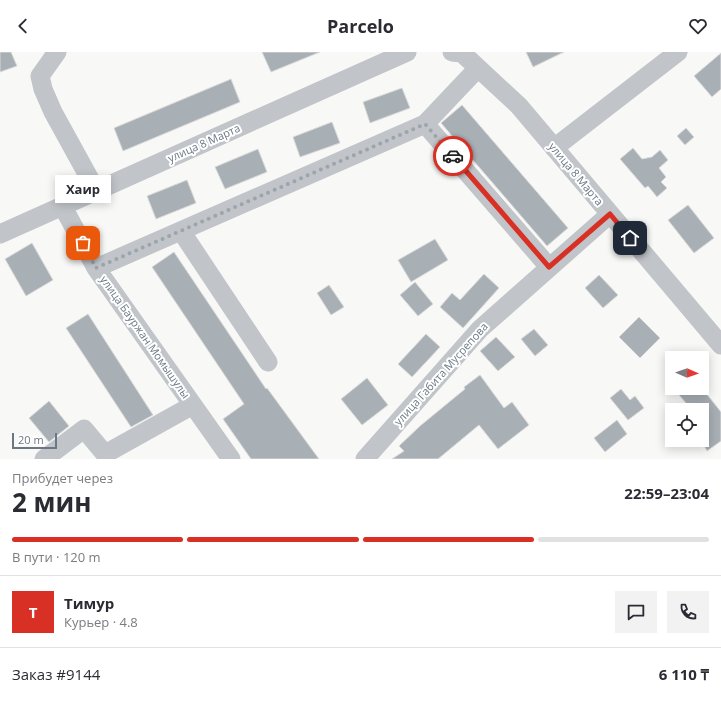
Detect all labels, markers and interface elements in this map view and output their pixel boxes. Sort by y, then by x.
text: Parcelo [327,14,394,38]
icon: back [12,15,34,37]
icon: heart [687,15,709,37]
street label: улица 8 Марта [165,120,242,165]
courier [433,136,473,176]
street label: улица 8 Марта [546,139,607,208]
icon: car [442,145,464,167]
callout: Хаир [55,175,111,203]
text: Хаир [66,180,100,198]
pin [613,221,647,255]
pin [66,226,100,260]
icon: home [619,227,641,249]
icon: bag [72,232,94,254]
street label: улица Бауржан Момышулы [97,272,194,401]
street label: улица Габита Мусрепова [390,319,491,428]
north arrow [665,351,709,395]
map controls [665,351,709,447]
button: locate [665,403,709,447]
scale bar [12,431,57,450]
text: 20 m [18,432,44,447]
text: Прибудет через [12,469,113,487]
text: 22:59–23:04 [624,483,709,503]
text: 2 мин [12,484,92,520]
text: В пути · 120 m [12,548,101,566]
button: chat [615,591,657,633]
button: phone [667,591,709,633]
text: Тимур [64,593,114,613]
text: Т [29,602,37,622]
text: Курьер · 4.8 [64,613,138,631]
text: Заказ #9144 [12,664,100,684]
text: 6 110 ₸ [659,664,709,684]

